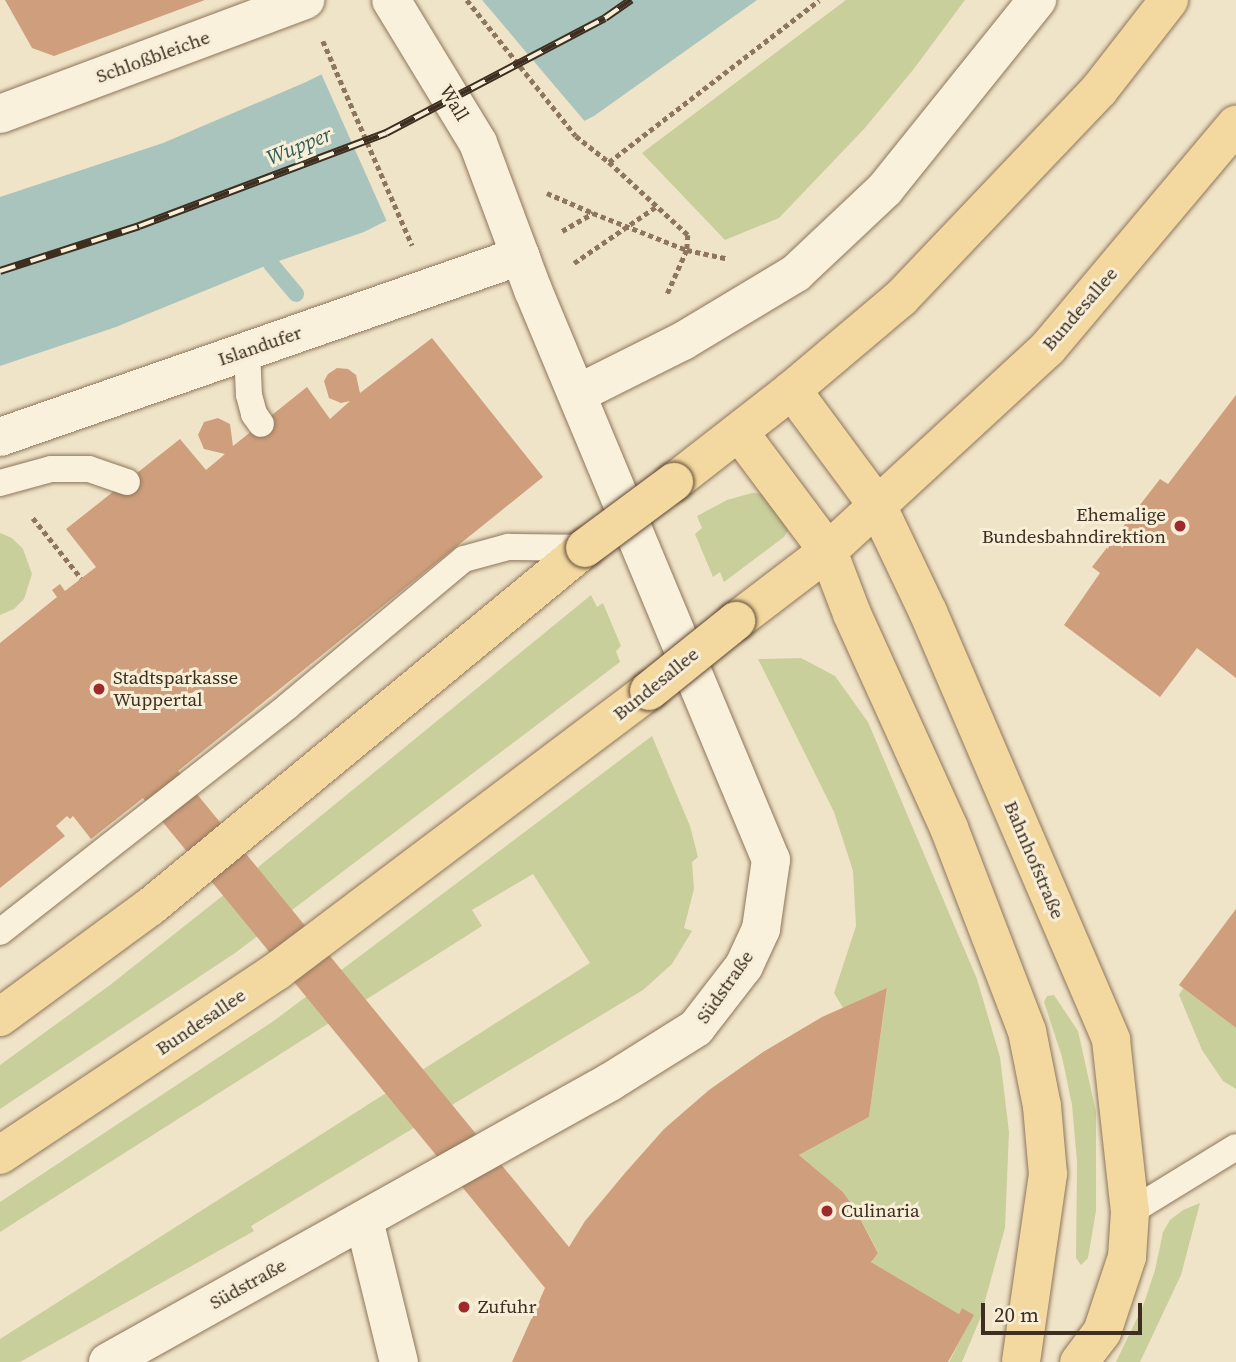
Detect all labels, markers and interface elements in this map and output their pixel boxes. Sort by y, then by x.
street label: Schloßbleiche [93,26,213,88]
street label: Wall [434,81,474,125]
water label: Wupper [263,122,335,170]
street label: Bundesallee [1038,263,1122,355]
street label: Islandufer [215,321,305,371]
place label: Ehemalige Bundesbahndirektion [982,504,1166,548]
marker: Ehemalige Bundesbahndirektion [1172,518,1188,534]
street label: Bundesallee [609,643,703,725]
place label: Stadtsparkasse Wuppertal [113,667,238,711]
marker: Stadtsparkasse Wuppertal [91,681,107,697]
street label: Bahnhofstraße [999,798,1069,922]
street label: Südstraße [692,946,758,1028]
street label: Bundesallee [152,984,250,1060]
place label: Culinaria [841,1200,920,1222]
marker: Culinaria [819,1203,835,1219]
street label: Südstraße [206,1254,290,1314]
scale bar [984,1288,1145,1332]
place label: Zufuhr [478,1296,536,1318]
marker: Zufuhr [456,1299,472,1315]
text: 20 m [994,1300,1039,1329]

